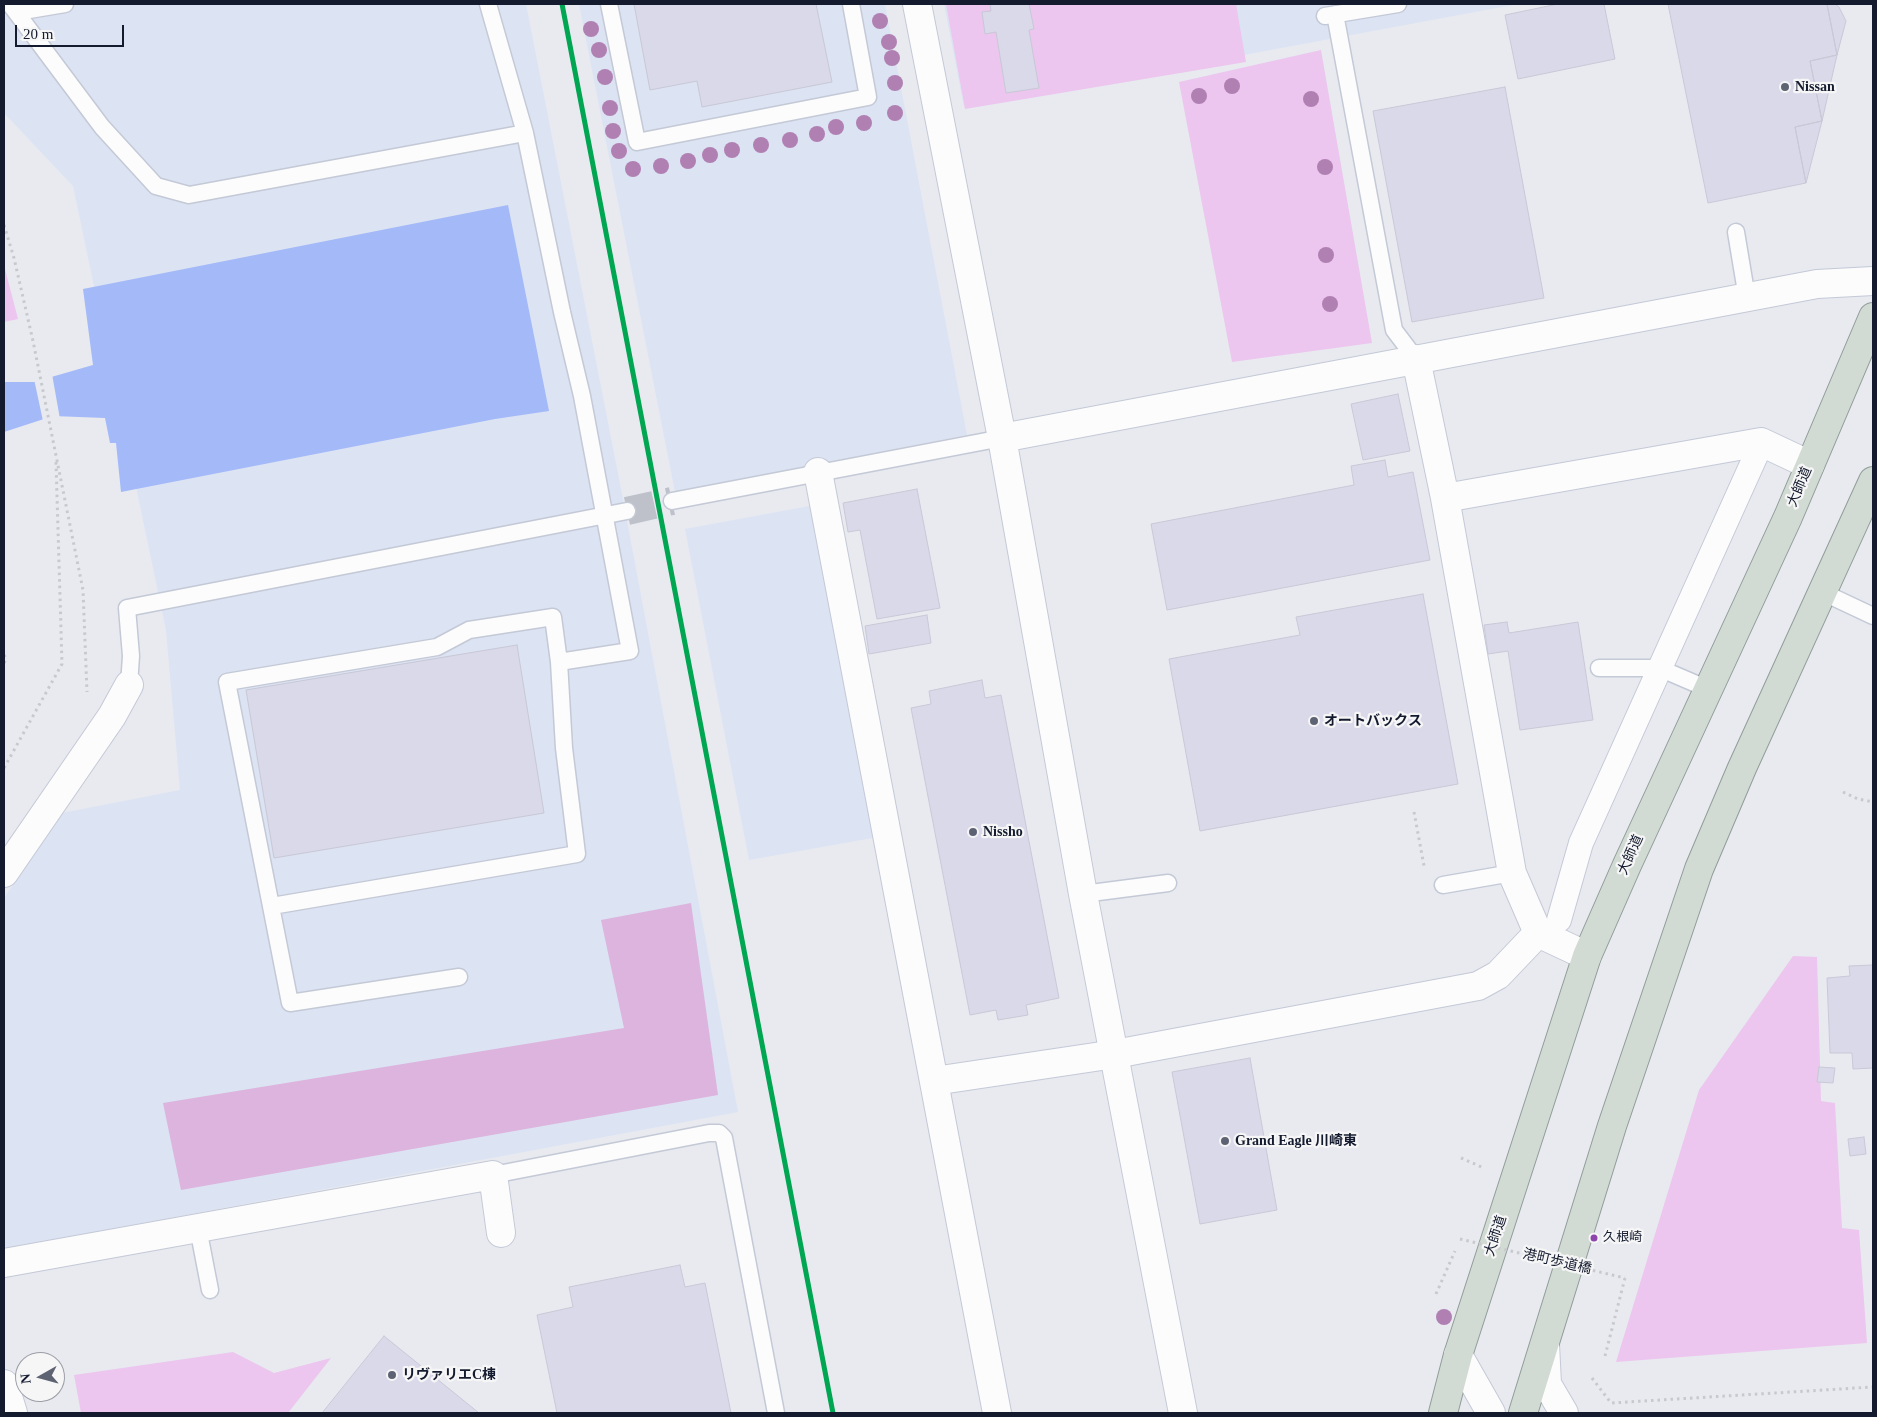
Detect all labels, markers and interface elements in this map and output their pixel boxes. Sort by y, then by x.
scale bar [18,15,126,47]
text: 20 m [23,26,53,42]
place label: Nissan [1795,79,1835,95]
marker: Nissan [1779,81,1791,93]
street label: 大師道 [1784,464,1816,510]
place label: オートバックス [1324,713,1422,729]
marker: オートバックス [1308,715,1320,727]
place label: Nissho [983,824,1023,840]
marker: Nissho [967,826,979,838]
street label: 大師道 [1615,832,1647,878]
place label: Grand Eagle 川崎東 [1235,1133,1357,1149]
marker: Grand Eagle 川崎東 [1219,1135,1231,1147]
street label: 大師道 [1482,1213,1510,1259]
place label: 久根崎 [1603,1230,1642,1246]
marker: 久根崎 [1589,1233,1599,1243]
street label: 港町歩道橋 [1521,1246,1593,1278]
north arrow [15,1352,65,1402]
place label: リヴァリエC棟 [402,1367,496,1383]
marker: リヴァリエC棟 [386,1369,398,1381]
text: N [18,1373,34,1385]

